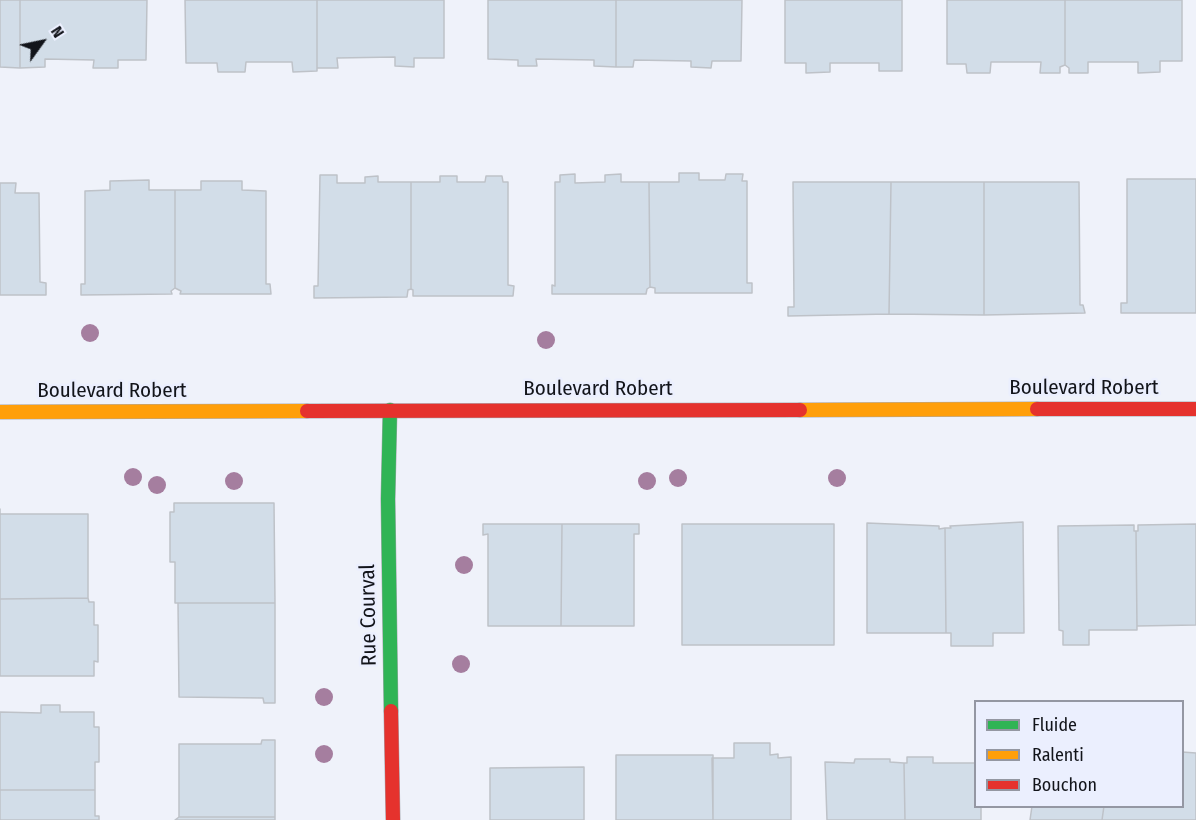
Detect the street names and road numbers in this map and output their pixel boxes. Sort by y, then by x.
street label: Boulevard Robert [1009,375,1159,401]
street label: Boulevard Robert [523,376,673,402]
street label: Boulevard Robert [37,378,187,404]
street label: Rue Courval [356,564,382,666]

